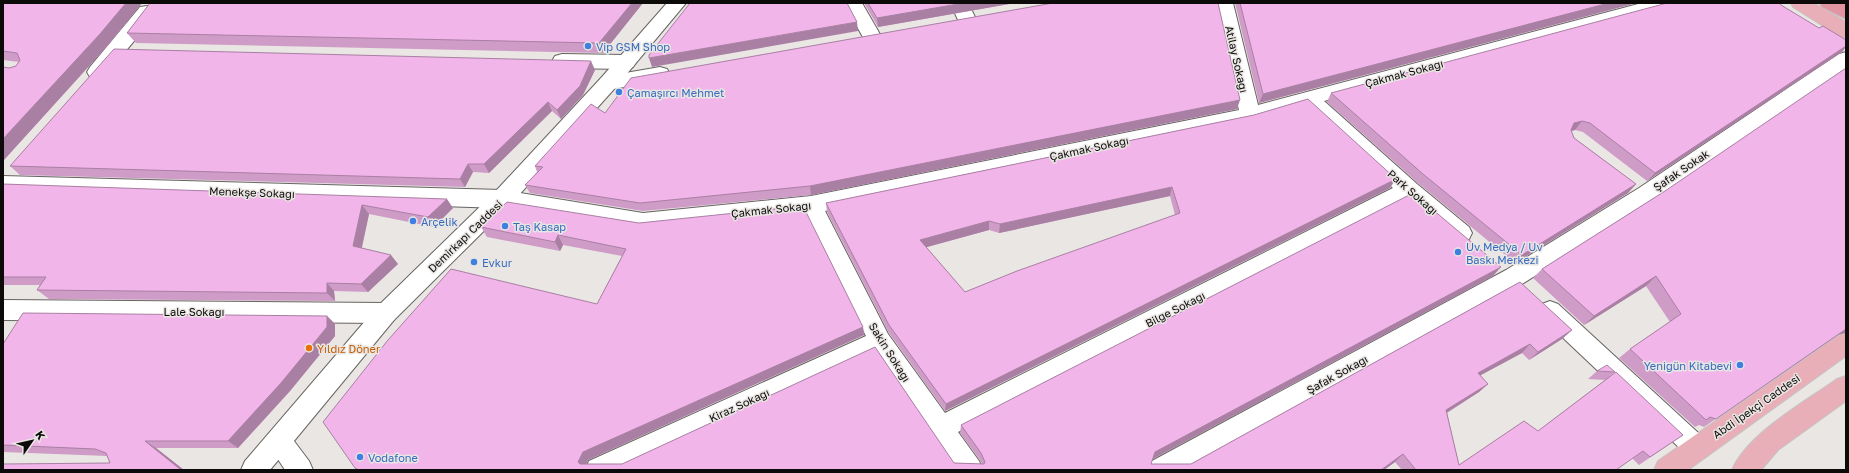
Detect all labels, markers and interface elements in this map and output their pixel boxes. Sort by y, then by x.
street label: Atilay Sokağı [1223,24,1251,94]
place label: Vip GSM Shop [596,40,670,53]
marker: Vip GSM Shop [583,41,593,51]
street label: Çakmak Sokağı [1363,56,1445,90]
place label: Çamaşırcı Mehmet [627,86,724,99]
marker: Çamaşırcı Mehmet [614,87,624,97]
street label: Çakmak Sokağı [1048,133,1130,163]
street label: Şafak Sokak [1651,147,1711,193]
street label: Park Sokağı [1385,167,1441,217]
street label: Menekşe Sokağı [209,184,295,200]
street label: Demirkapı Caddesi [425,197,505,275]
street label: Çakmak Sokağı [730,198,812,220]
place label: Arçelik [421,215,458,228]
marker: Arçelik [408,216,418,226]
place label: Taş Kasap [513,220,566,233]
marker: Taş Kasap [500,221,510,231]
place label: Uv Medya / Uv Baskı Merkezi [1466,240,1543,266]
marker: Uv Medya / Uv Baskı Merkezi [1453,247,1463,257]
place label: Evkur [482,256,513,269]
marker: Evkur [469,257,479,267]
street label: Bilge Sokağı [1143,288,1207,330]
street label: Lale Sokağı [164,305,224,318]
street label: Sakin Sokağı [867,320,913,384]
place label: Yıldız Döner [317,342,381,355]
marker: Yıldız Döner [304,343,314,353]
street label: Şafak Sokağı [1304,352,1370,396]
place label: Yenigün Kitabevi [1644,359,1732,372]
marker: Yenigün Kitabevi [1735,360,1745,370]
street label: Abdi İpekçi Caddesi [1710,371,1802,441]
street label: Kiraz Sokağı [707,385,771,425]
north arrow [12,421,52,461]
text: K [33,428,48,442]
place label: Vodafone [368,451,418,464]
marker: Vodafone [355,452,365,462]

